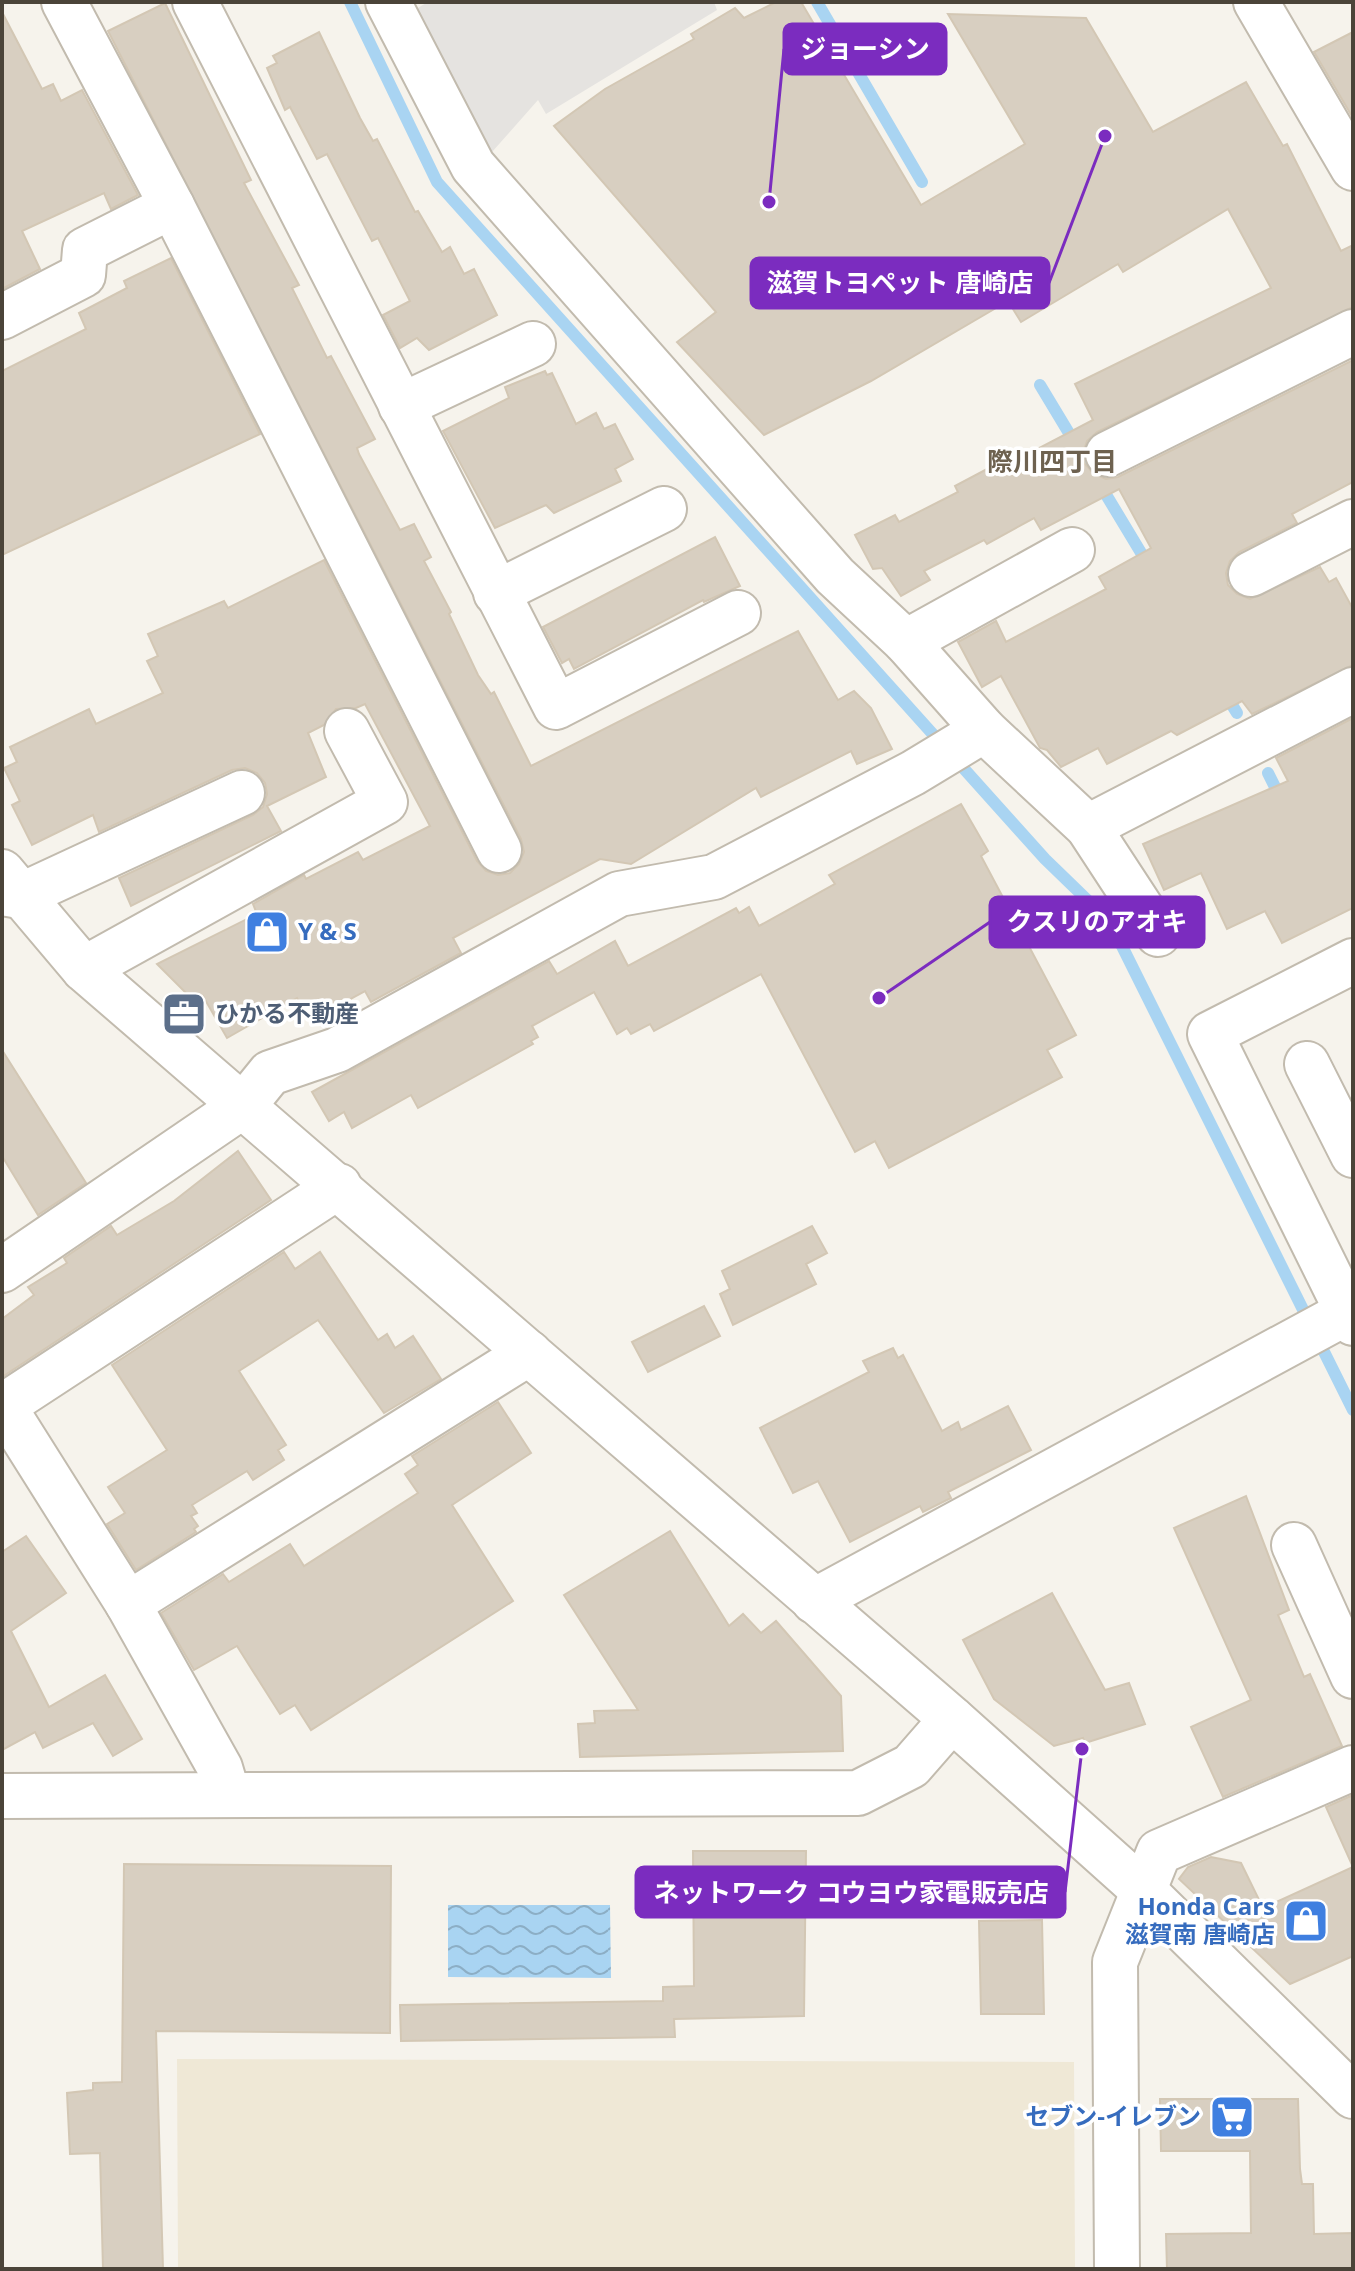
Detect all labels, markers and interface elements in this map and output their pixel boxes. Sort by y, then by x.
callout: ジョーシン [784,24,946,74]
text: ジョーシン [800,30,930,66]
callout: 滋賀トヨペット 唐崎店 [751,258,1049,308]
text: 滋賀トヨペット 唐崎店 [767,264,1033,300]
district label: 際川四丁目 [987,443,1117,479]
callout: クスリのアオキ [990,897,1204,947]
text: クスリのアオキ [1006,903,1188,939]
shop icon: Y & S [243,908,291,956]
place label: Y & S [298,914,357,947]
office icon: ひかる不動産 [160,990,208,1038]
place label: ひかる不動産 [215,996,359,1029]
callout: ネットワーク コウヨウ家電販売店 [636,1867,1065,1917]
text: ネットワーク コウヨウ家電販売店 [653,1874,1049,1910]
place label: Honda Cars 滋賀南 唐崎店 [1125,1889,1275,1950]
shop icon: Honda Cars 滋賀南 唐崎店 [1282,1897,1330,1945]
supermarket icon: セブン-イレブン [1208,2093,1256,2141]
place label: セブン-イレブン [1025,2099,1201,2132]

